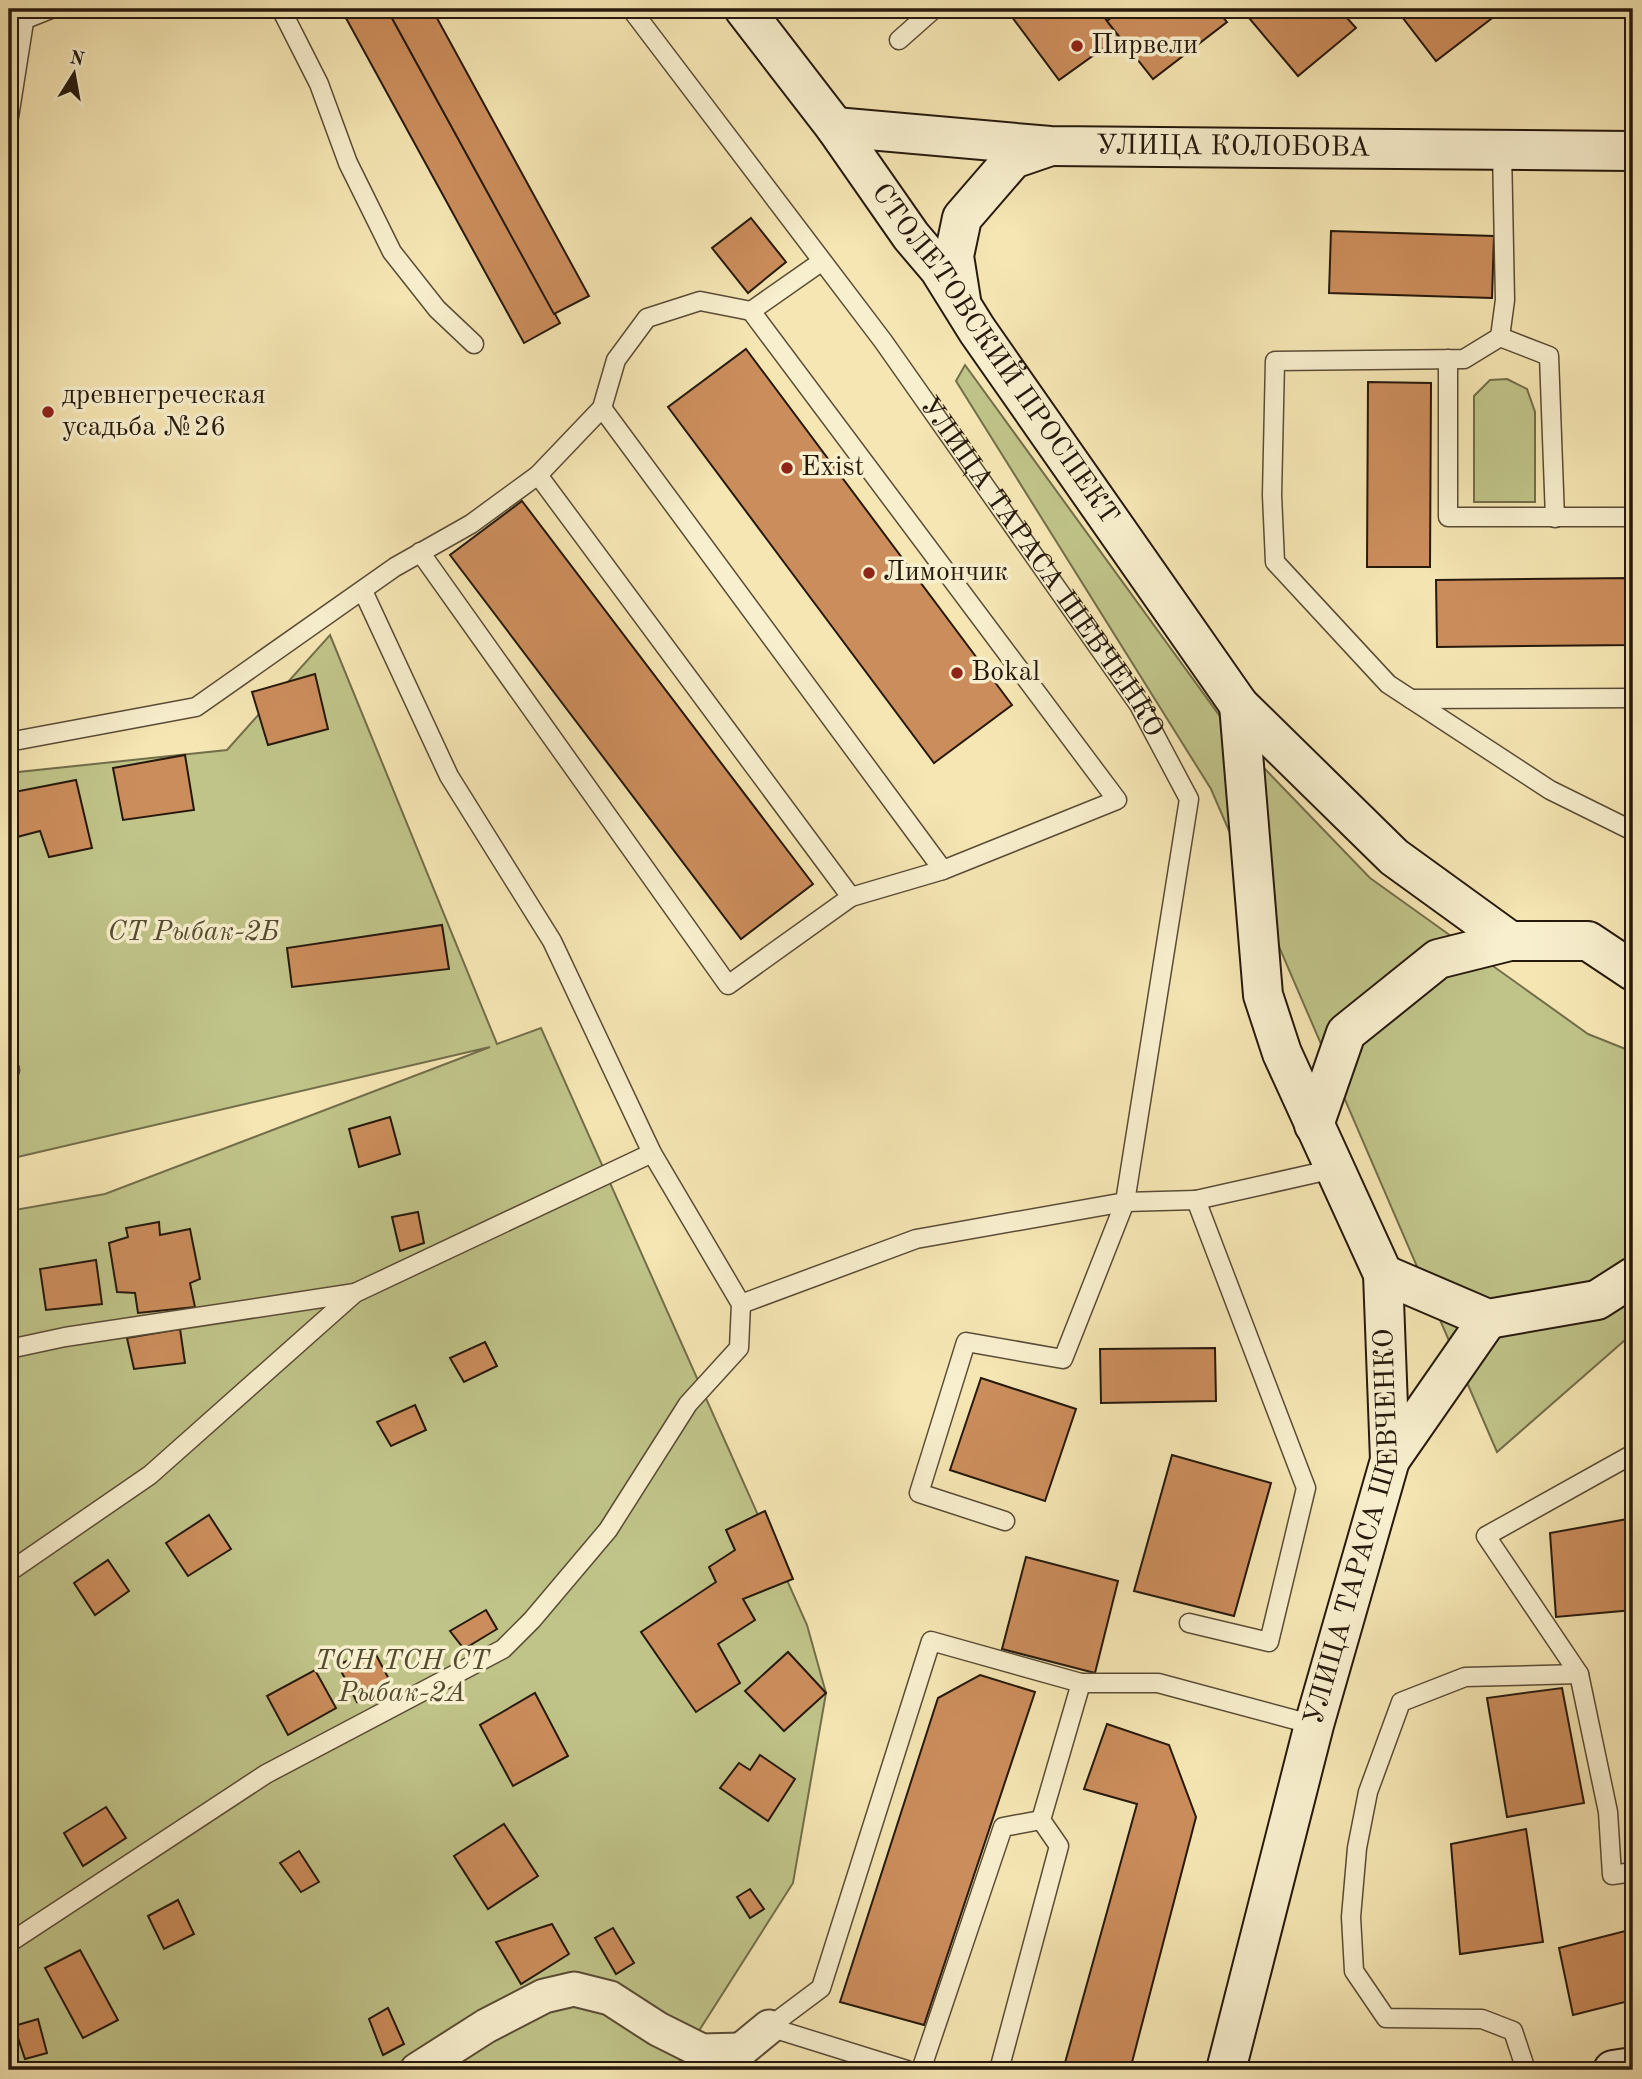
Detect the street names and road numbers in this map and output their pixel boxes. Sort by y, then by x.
street label: УЛИЦА КОЛОБОВА [1096,132,1370,163]
street label: СТОЛЕТОВСКИЙ ПРОСПЕКТ [865,179,1123,530]
street label: УЛИЦА ТАРАСА ШЕВЧЕНКО [913,392,1168,742]
street label: УЛИЦА ТАРАСА ШЕВЧЕНКО [1301,1328,1404,1728]

